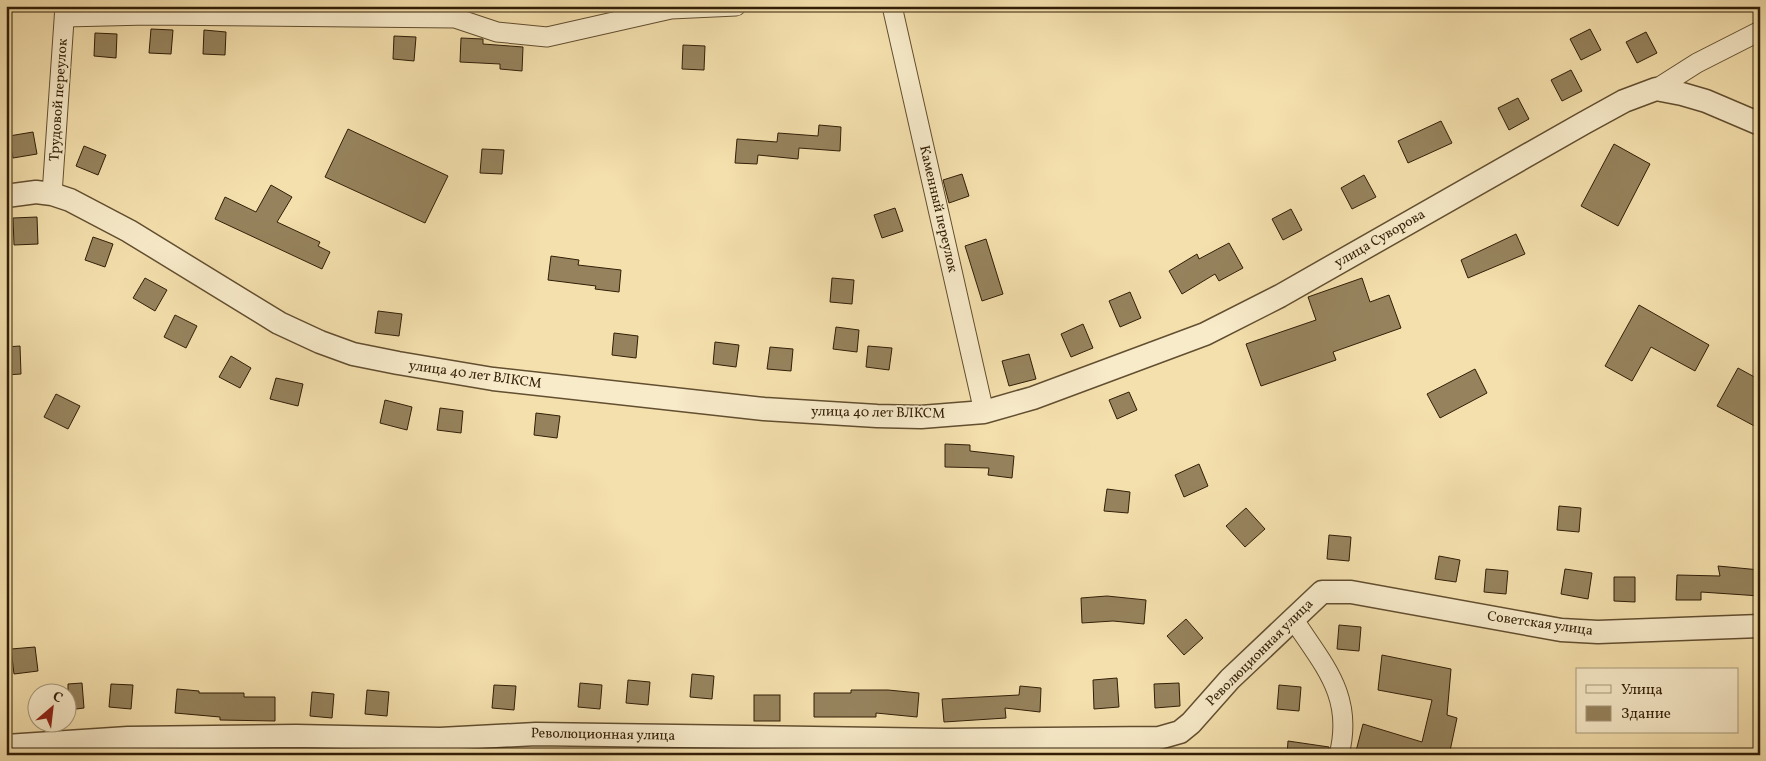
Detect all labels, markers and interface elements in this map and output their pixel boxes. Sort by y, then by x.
street label: Трудовой переулок [45,37,73,162]
street label: Каменный переулок [914,144,962,275]
street label: улица Суворова [1331,205,1429,273]
street label: улица 40 лет ВЛКСМ [407,356,543,394]
street label: улица 40 лет ВЛКСМ [811,402,945,424]
street label: Революционная улица [1202,595,1318,711]
street label: Советская улица [1486,607,1594,641]
legend [1576,668,1738,734]
text: Улица [1621,680,1663,701]
north arrow [28,684,78,734]
text: С [49,687,66,708]
text: Здание [1621,704,1671,725]
street label: Революционная улица [531,724,675,746]

